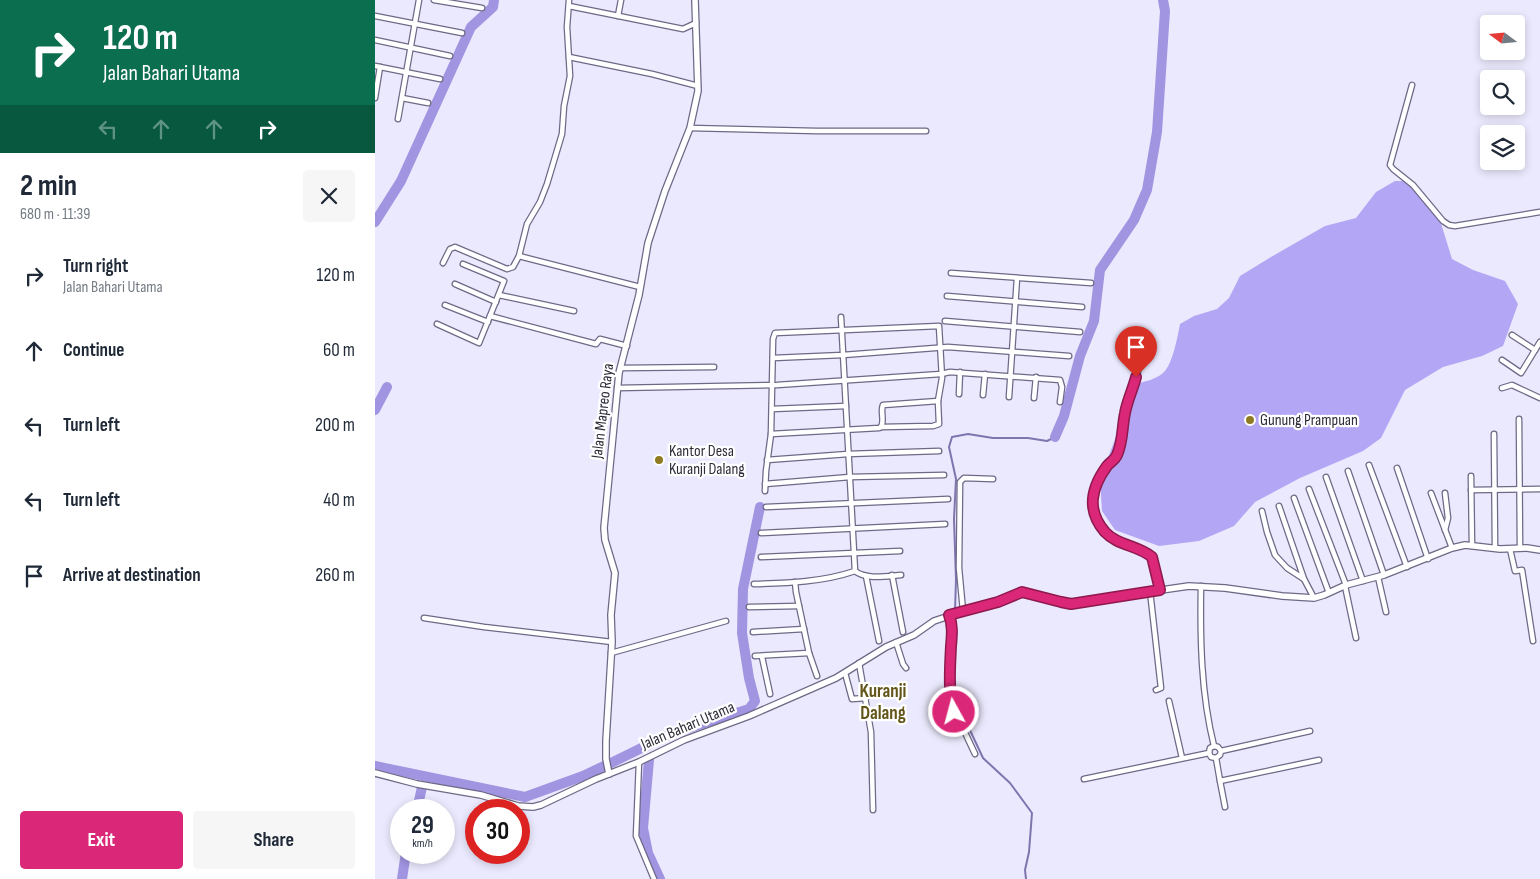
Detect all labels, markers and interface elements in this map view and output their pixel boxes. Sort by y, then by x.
north arrow [1480,15,1525,60]
map controls [1480,15,1525,170]
text: 120 m [103,17,178,60]
icon: right [20,20,85,85]
text: Jalan Bahari Utama [103,60,240,87]
button: search [1480,70,1525,115]
icon: left [94,115,122,143]
icon: ahead [147,115,175,143]
icon: ahead [200,115,228,143]
icon: right [253,115,281,143]
button: layers [1480,125,1525,170]
text: 2 min [20,168,77,204]
button: close [303,170,355,222]
text: 680 m · 11:39 [20,205,90,224]
text: Turn right [63,255,128,278]
icon: right [20,262,48,290]
text: 120 m [317,264,355,287]
text: Jalan Bahari Utama [63,278,163,297]
pin [1115,326,1157,377]
icon: arrive [1122,333,1150,361]
icon: ahead [20,337,48,365]
text: Continue [63,339,124,362]
text: 60 m [323,339,355,362]
street label: Jalan Mapreo Raya [588,362,618,461]
place label: Gunung Prampuan [1260,411,1358,430]
icon: left [20,412,48,440]
text: Turn left [63,414,120,437]
text: 200 m [315,414,355,437]
marker: Gunung Prampuan [1244,414,1256,426]
place label: Kantor Desa Kuranji Dalang [669,442,745,479]
marker: Kantor Desa Kuranji Dalang [653,454,665,466]
icon: left [20,487,48,515]
text: Turn left [63,489,120,512]
text: 40 m [323,489,355,512]
icon: arrive [20,562,48,590]
text: Arrive at destination [63,564,201,587]
text: 260 m [315,564,355,587]
district label: Kuranji Dalang [860,680,907,725]
position arrow [927,685,979,737]
street label: Jalan Bahari Utama [637,698,738,755]
speed limit sign: 30 [465,799,530,864]
text: 29 [411,810,434,841]
button: Exit [20,811,183,869]
button: Share [193,811,355,869]
text: km/h [412,836,433,851]

